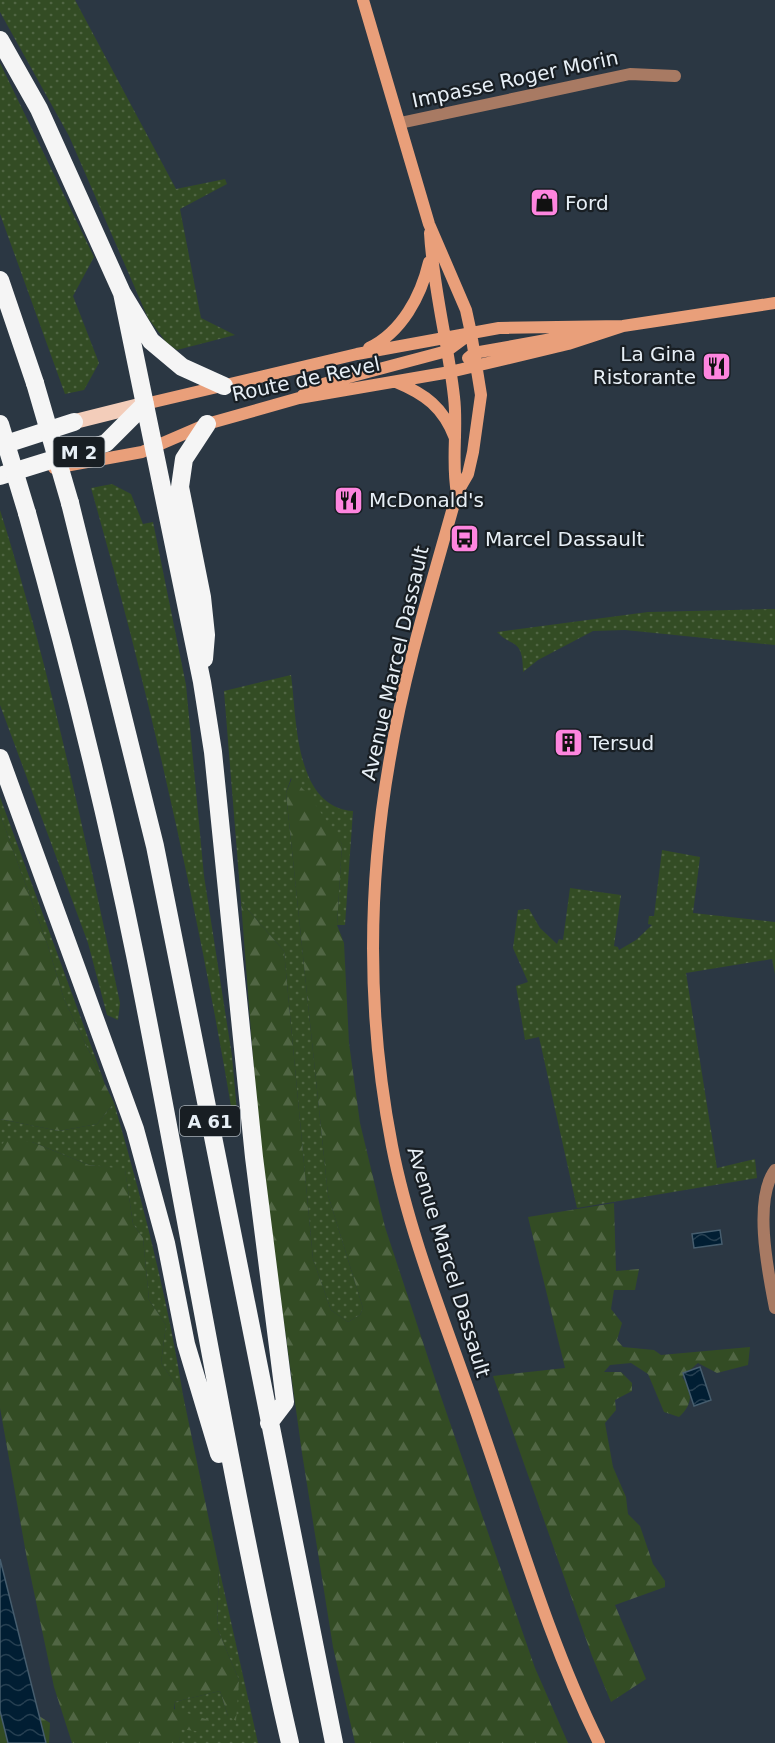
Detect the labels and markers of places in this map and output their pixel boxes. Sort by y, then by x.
shop icon: Ford [528,187,560,219]
place label: Ford [565,191,609,215]
place label: La Gina Ristorante [593,342,696,389]
restaurant icon: La Gina Ristorante [701,350,733,382]
restaurant icon: McDonald's [332,484,364,516]
place label: McDonald's [369,488,484,512]
bus stop icon: Marcel Dassault [448,523,480,555]
place label: Marcel Dassault [485,527,644,551]
building icon: Tersud [552,727,584,759]
place label: Tersud [588,731,654,755]

